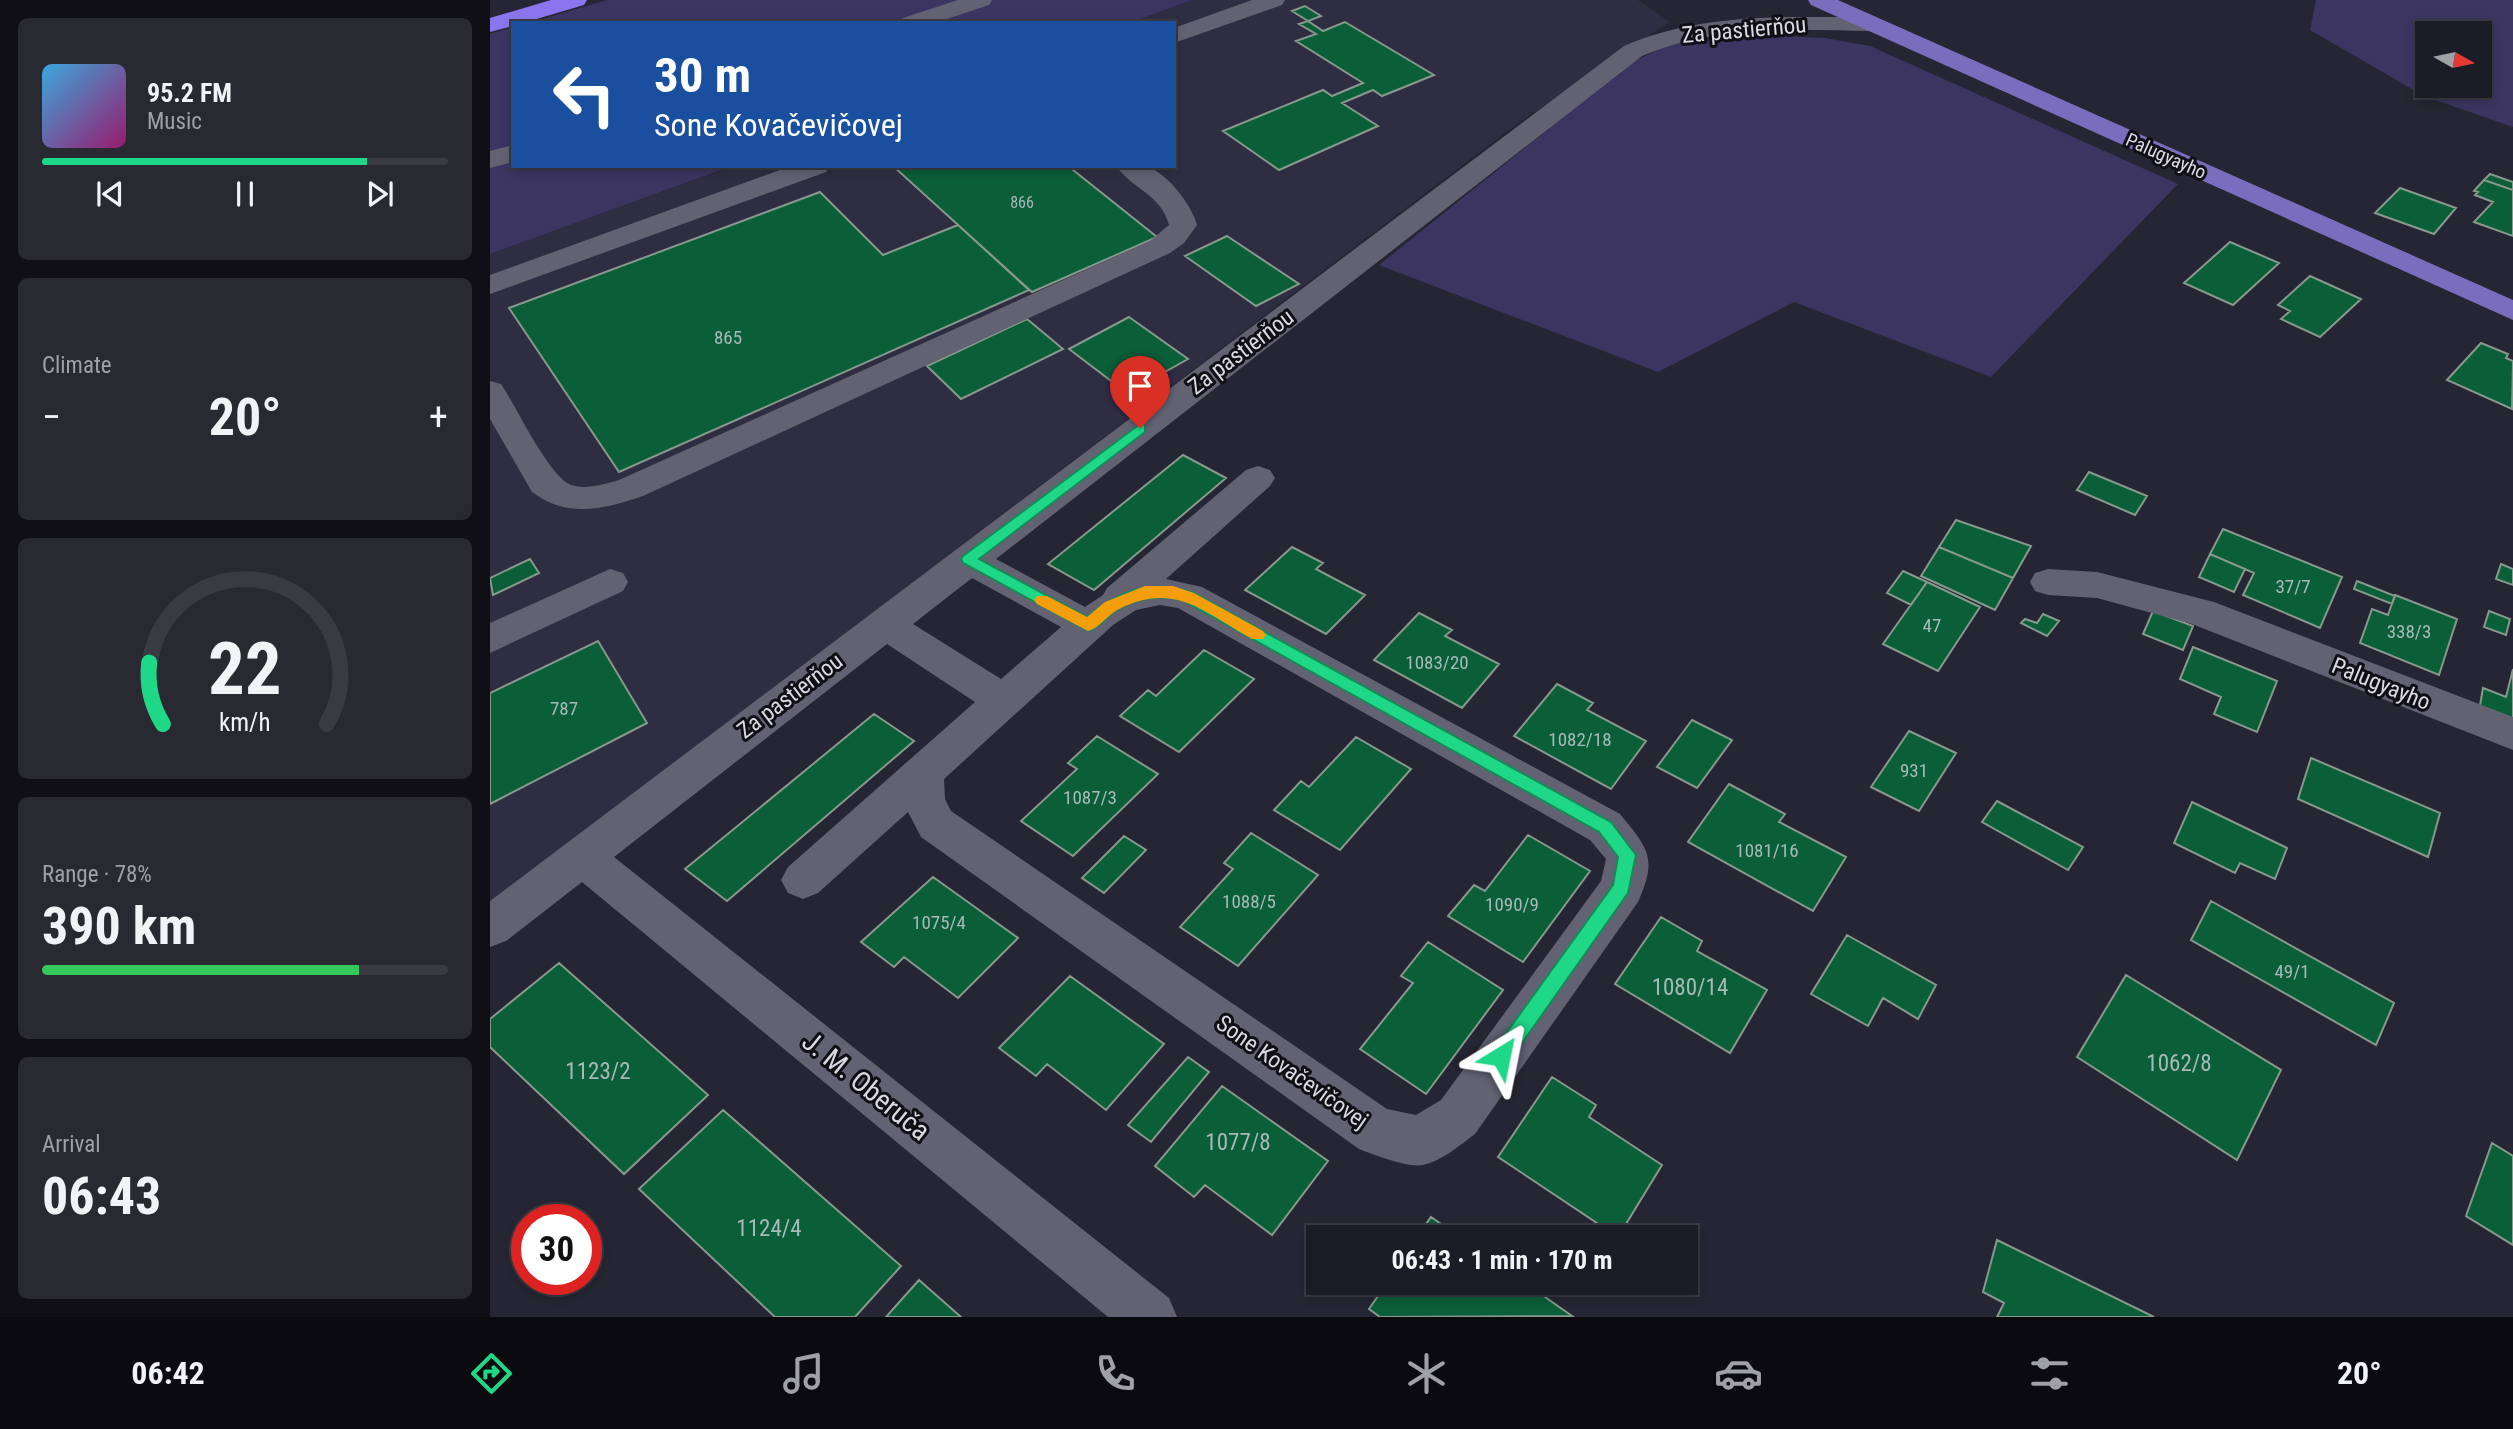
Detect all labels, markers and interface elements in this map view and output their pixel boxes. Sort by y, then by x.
street label: Za pastierňou [1681,11,1807,49]
north arrow [2415,21,2492,98]
map controls [2415,21,2492,98]
text: 30 m [654,47,751,104]
icon: left [539,49,630,140]
text: 95.2 FM [147,78,232,108]
text: Sone Kovačevičovej [654,106,903,144]
text: Music [147,108,202,135]
street label: Palugyayho [2122,128,2210,184]
icon: previous [91,175,129,213]
icon: pause [226,175,264,213]
icon: next [361,175,399,213]
house number: 866 [1010,193,1034,212]
street label: Za pastierňou [1183,304,1299,400]
house number: 865 [714,326,742,349]
text: Climate [42,352,112,379]
pin [1110,356,1170,428]
icon: arrive [1121,367,1159,405]
text: 20° [209,387,281,448]
text: − [42,395,61,439]
text: + [429,395,448,439]
house number: 37/7 [2275,575,2311,598]
house number: 47 [1923,614,1941,637]
house number: 338/3 [2387,620,2431,643]
text: 22 [208,627,282,713]
street label: Za pastierňou [732,648,848,744]
house number: 1083/20 [1405,651,1469,674]
street label: Palugyayho [2328,652,2434,716]
house number: 787 [550,697,578,720]
text: km/h [219,708,271,737]
house number: 1082/18 [1548,728,1612,751]
house number: 931 [1900,759,1928,782]
house number: 1087/3 [1063,786,1117,809]
house number: 1081/16 [1735,839,1799,862]
text: Range · 78% [42,861,152,888]
house number: 1088/5 [1222,890,1276,913]
house number: 1090/9 [1485,893,1539,916]
text: 390 km [42,896,196,957]
house number: 1075/4 [912,911,966,934]
house number: 49/1 [2274,960,2310,983]
house number: 1080/14 [1652,974,1728,1001]
street label: Sone Kovačevičovej [1211,1010,1373,1134]
position arrow [1464,1019,1538,1093]
street label: J. M. Oberuča [796,1025,936,1147]
house number: 1062/8 [2146,1050,2212,1077]
house number: 1123/2 [565,1058,631,1085]
house number: 1077/8 [1205,1129,1271,1156]
text: Arrival [42,1131,101,1158]
text: 06:43 [42,1166,161,1227]
speed limit sign: 30 [511,1204,602,1295]
house number: 1124/4 [736,1215,802,1242]
text: 06:43 · 1 min · 170 m [1392,1245,1612,1275]
icon: directions [467,1349,516,1398]
icon: music [779,1349,828,1398]
icon: phone [1091,1349,1140,1398]
icon: climate [1402,1349,1451,1398]
icon: car [1714,1349,1763,1398]
icon: filters [2025,1349,2074,1398]
text: 06:42 [131,1354,205,1392]
text: 20° [2337,1354,2382,1392]

